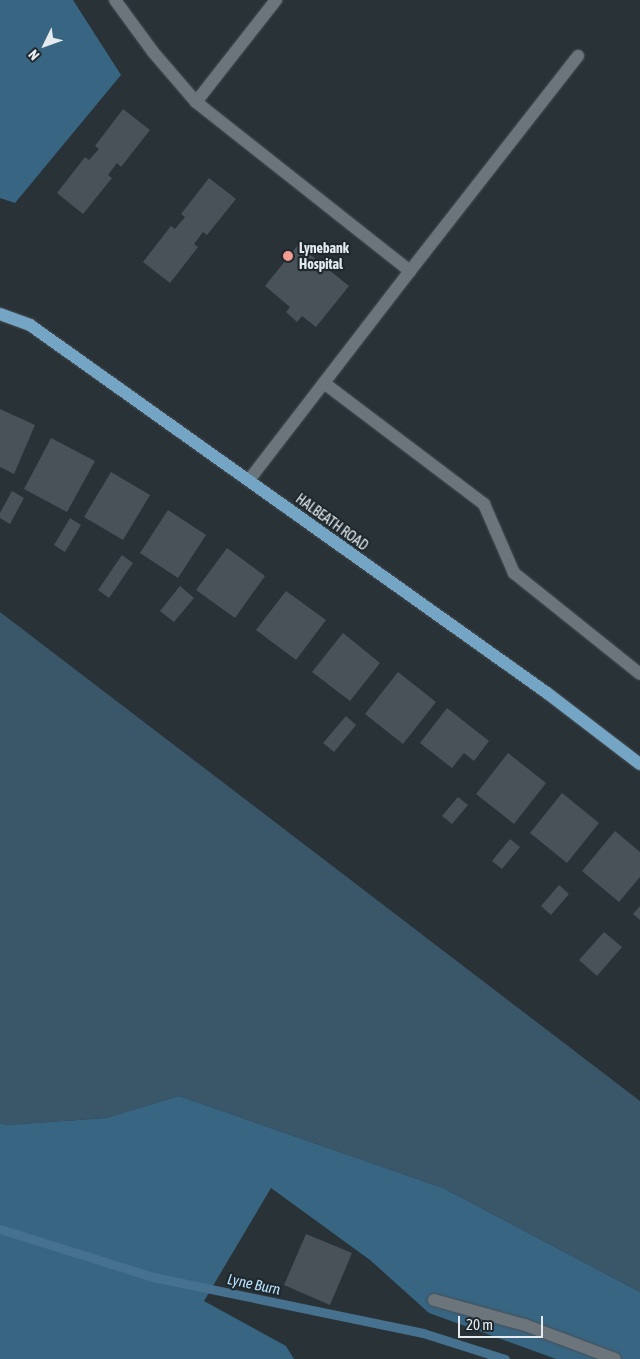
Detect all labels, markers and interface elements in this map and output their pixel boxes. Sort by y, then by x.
north arrow [20,20,70,70]
text: N [25,47,43,63]
place label: Lynebank Hospital [299,240,349,272]
marker: Lynebank Hospital [281,249,295,263]
street label: HALBEATH ROAD [293,490,371,554]
water label: Lyne Burn [226,1270,282,1298]
scale bar [460,1306,545,1338]
text: 20 m [466,1316,493,1333]

